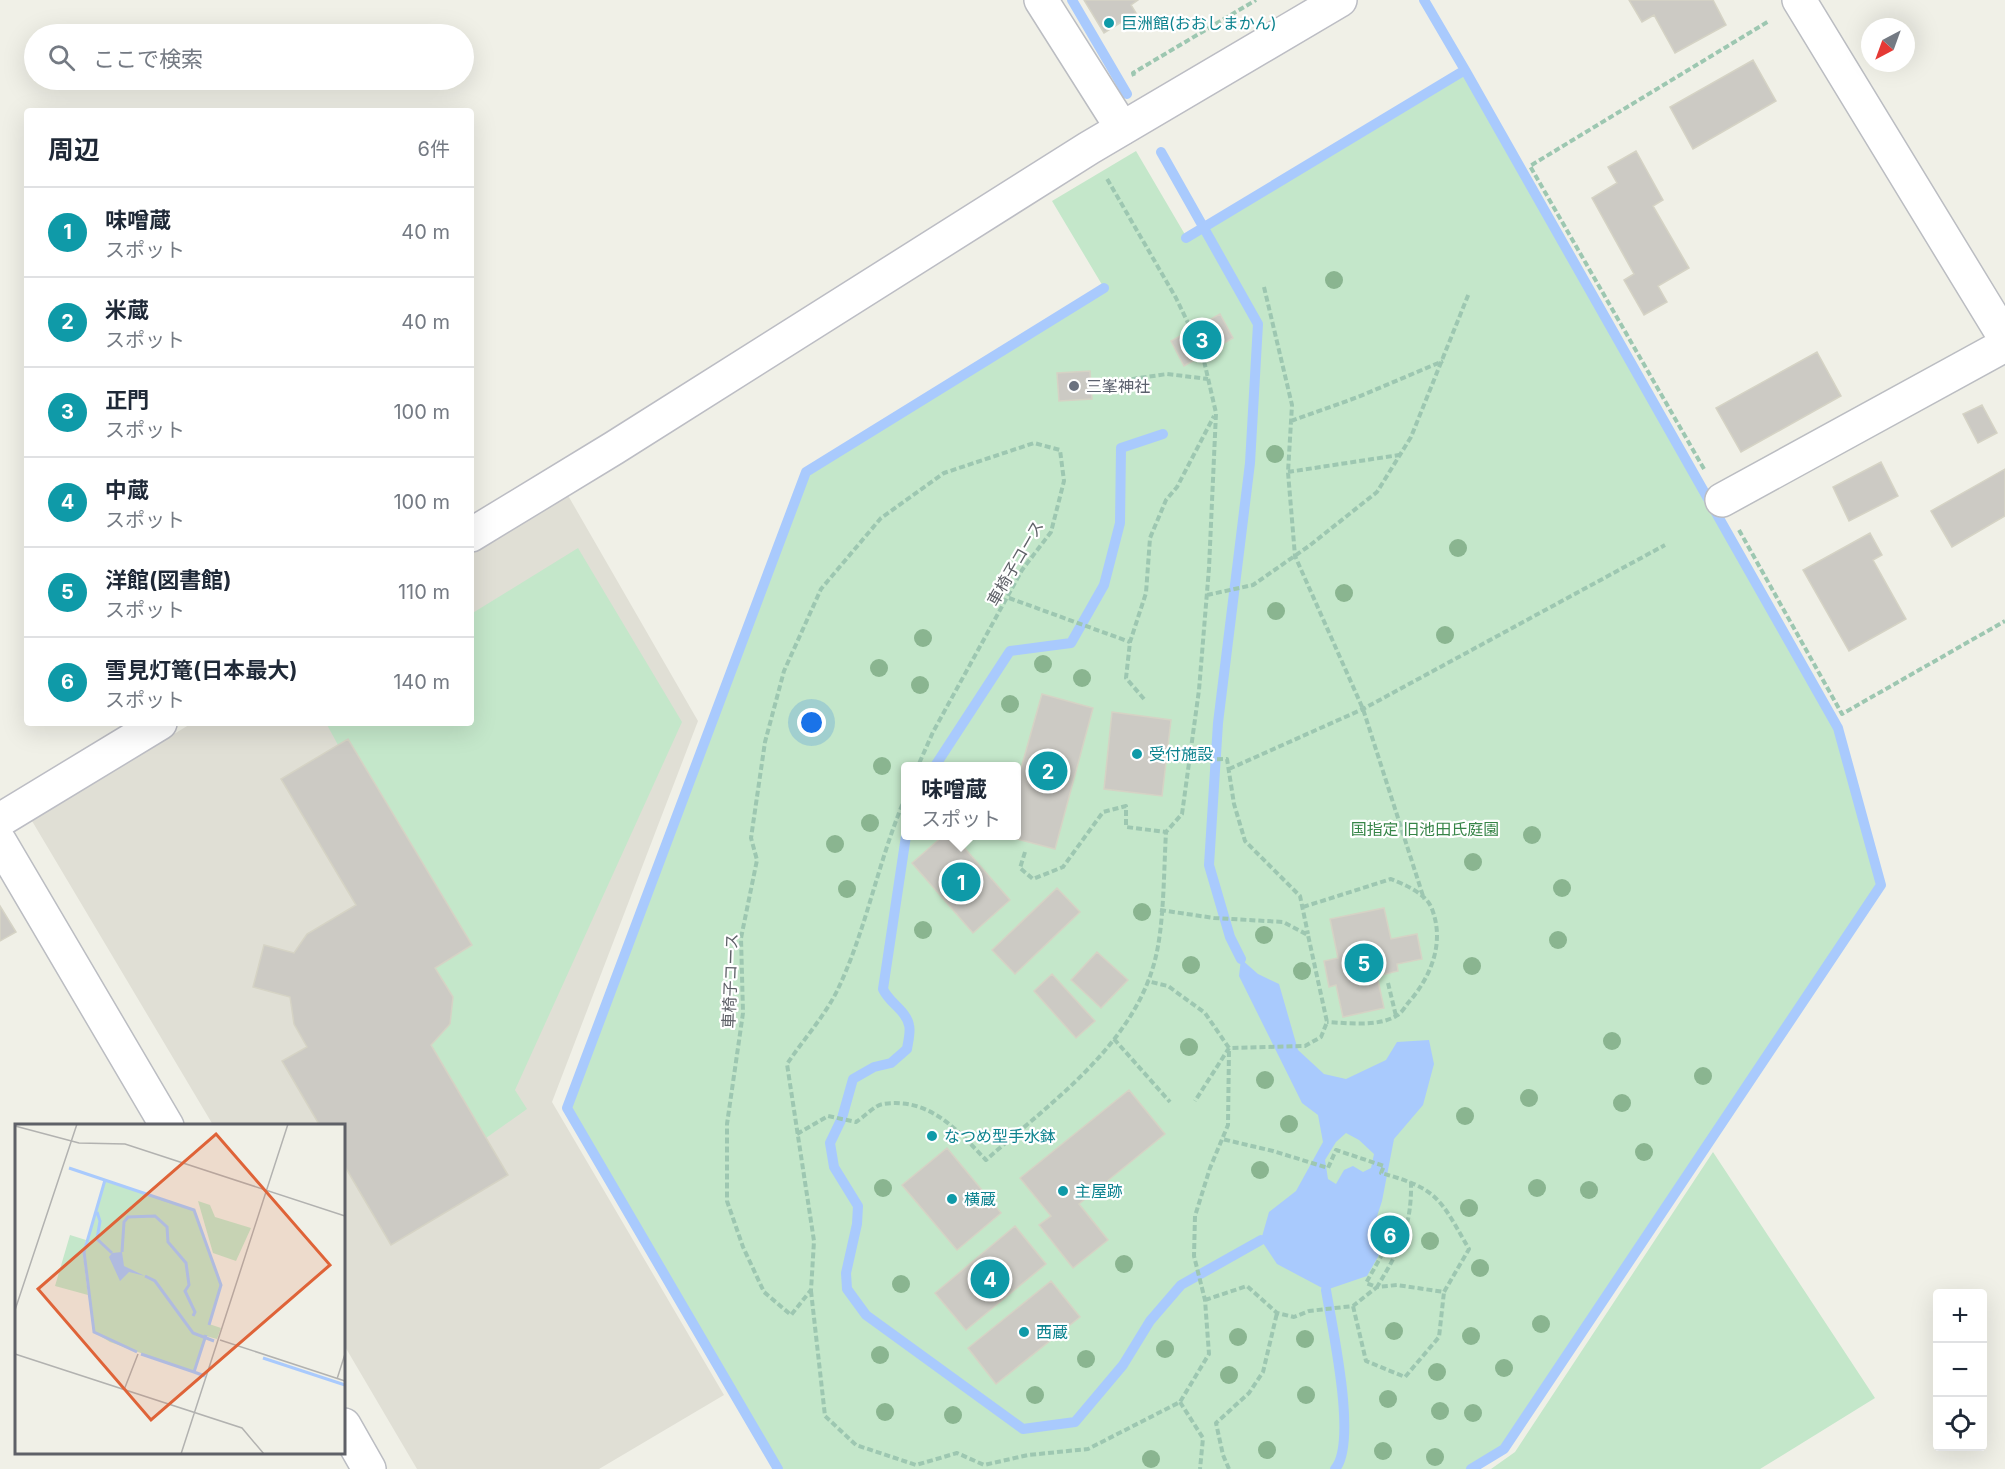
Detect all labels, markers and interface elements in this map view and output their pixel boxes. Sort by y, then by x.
place label: 巨洲館(おおしまかん) [1121,13,1277,33]
marker: 巨洲館(おおしまかん) [1102,16,1116,30]
north arrow [1861,18,1915,72]
search box [24,24,474,90]
icon: search [45,41,78,74]
text: ここで検索 [93,46,203,72]
text: 周辺 [48,134,100,165]
text: 6件 [418,137,450,161]
text: 味噌蔵 [105,207,171,233]
text: 1 [63,220,72,244]
text: 40 m [401,220,450,244]
text: スポット [105,238,185,262]
text: 米蔵 [105,297,149,323]
text: 2 [61,310,74,334]
text: 40 m [401,310,450,334]
pin: 3 [1182,318,1222,362]
text: スポット [105,328,185,352]
place label: 三峯神社 [1086,376,1150,396]
marker: 三峯神社 [1067,379,1081,393]
text: 正門 [105,387,149,413]
text: 3 [61,400,74,424]
text: 100 m [393,400,450,424]
text: スポット [105,418,185,442]
text: 中蔵 [105,477,149,503]
text: 4 [61,490,74,514]
text: 100 m [393,490,450,514]
text: スポット [105,508,185,532]
street label: 車椅子コース [983,517,1047,609]
text: 洋館(図書館) [105,567,232,593]
text: 5 [61,580,74,604]
text: 110 m [398,580,450,604]
text: スポット [105,598,185,622]
text: 雪見灯篭(日本最大) [105,657,298,683]
text: 6 [61,670,74,694]
text: 140 m [393,670,450,694]
text: スポット [105,688,185,712]
your location [797,708,826,737]
place label: 受付施設 [1149,744,1213,764]
marker: 受付施設 [1130,747,1144,761]
pin: 2 [1028,748,1068,794]
popup [901,762,1021,840]
text: 味噌蔵 [921,776,987,802]
text: スポット [921,807,1001,831]
park label: 国指定 旧池田氏庭園 [1351,819,1499,839]
pin: 1 [942,860,980,904]
street label: 車椅子コース [718,933,742,1029]
pin: 5 [1344,940,1384,986]
inset map [15,1124,345,1454]
place label: なつめ型手水鉢 [944,1126,1056,1146]
marker: なつめ型手水鉢 [925,1129,939,1143]
place label: 主屋跡 [1075,1181,1123,1201]
marker: 主屋跡 [1056,1184,1070,1198]
place label: 横蔵 [964,1189,996,1209]
marker: 横蔵 [945,1192,959,1206]
pin: 6 [1370,1212,1410,1258]
pin: 4 [970,1256,1010,1302]
map controls [1933,1289,1987,1451]
button: + [1933,1289,1987,1343]
place label: 西蔵 [1036,1322,1068,1342]
marker: 西蔵 [1017,1325,1031,1339]
button: − [1933,1343,1987,1397]
button: locate [1933,1397,1987,1451]

